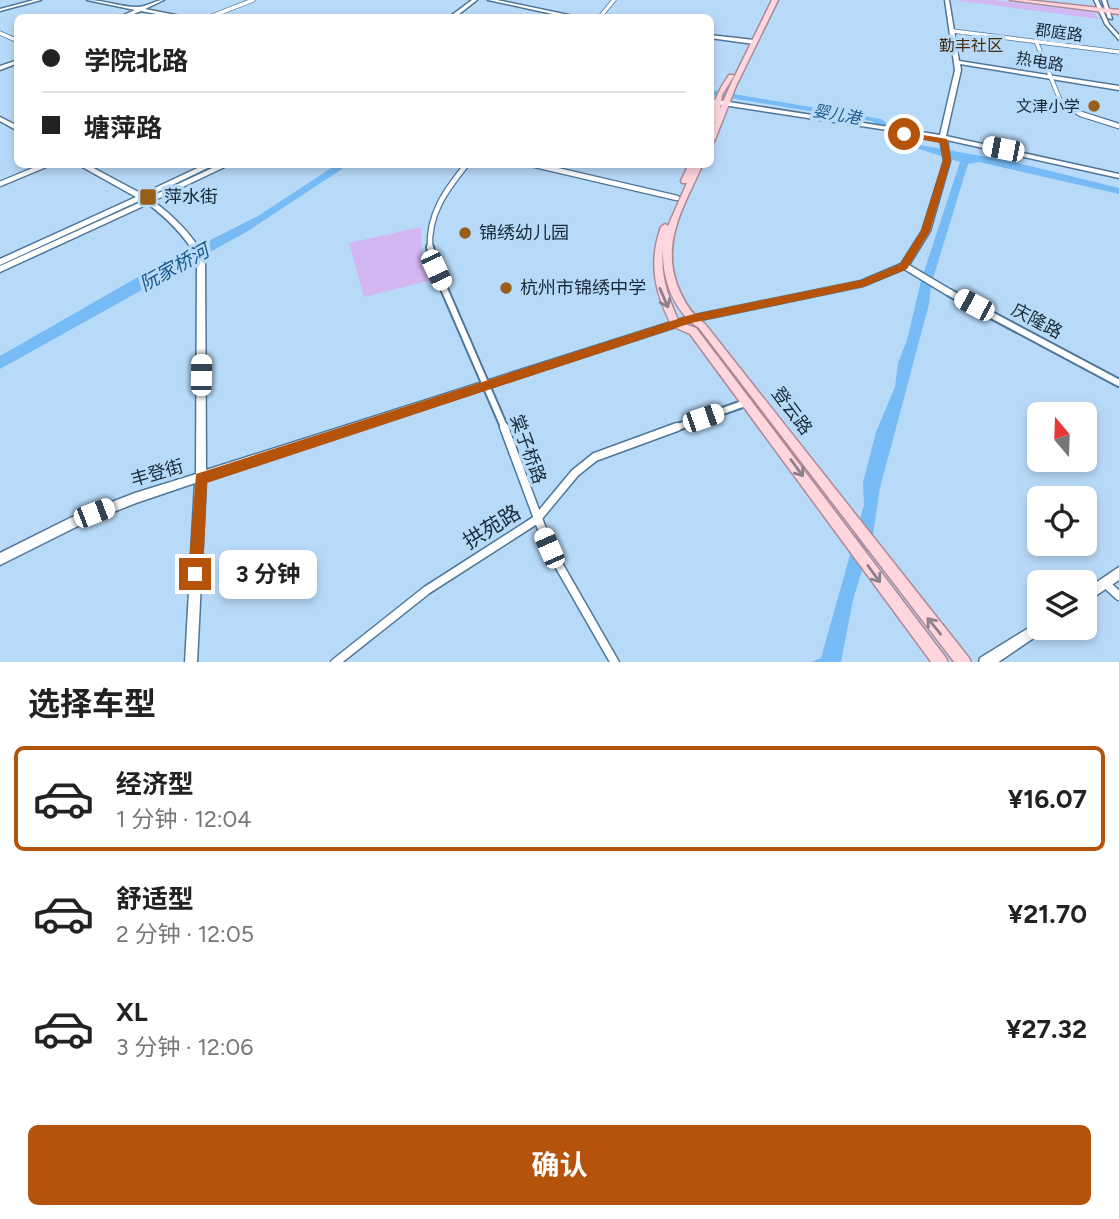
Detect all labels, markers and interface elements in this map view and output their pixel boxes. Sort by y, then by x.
street label: 郡庭路 [1034,20,1084,45]
district label: 勤丰社区 [939,36,1003,55]
text: 学院北路 [84,45,188,77]
street label: 热电路 [1015,48,1065,75]
place label: 文津小学 [1016,97,1080,116]
marker: 文津小学 [1086,98,1102,114]
water label: 婴儿港 [812,101,864,128]
text: 塘萍路 [84,112,162,144]
route start [888,118,920,150]
car [981,135,1026,163]
place label: 萍水街 [164,186,218,208]
marker: 萍水街 [138,187,158,207]
place label: 锦绣幼儿园 [479,222,569,244]
marker: 锦绣幼儿园 [457,225,473,241]
water label: 阮家桥河 [135,237,217,296]
car [418,247,455,293]
place label: 杭州市锦绣中学 [520,277,646,299]
marker: 杭州市锦绣中学 [498,280,514,296]
car [951,286,998,324]
one-way arrow [658,287,671,308]
street label: 庆隆路 [1008,299,1066,343]
car [191,354,212,396]
street label: 登云路 [767,383,817,439]
car [680,401,727,435]
north arrow [1027,402,1097,472]
map controls [1027,402,1097,640]
street label: 棠子桥路 [505,411,551,487]
street label: 丰登街 [128,455,186,491]
one-way arrow [789,458,804,477]
button: locate [1027,486,1097,556]
car [71,496,118,530]
street label: 拱苑路 [458,499,525,554]
car [531,525,568,571]
callout: 3 分钟 [220,550,318,598]
route end [179,558,211,590]
text: 3 分钟 [236,560,300,588]
one-way arrow [867,564,882,583]
button: layers [1027,570,1097,640]
one-way arrow [926,617,942,635]
text: 选择车型 [28,685,156,723]
icon: car [32,767,95,830]
text: 经济型 [116,768,194,800]
text: ¥16.07 [1008,783,1087,815]
text: 1 分钟 · 12:04 [116,805,252,833]
icon: car [32,882,95,945]
text: 舒适型 [116,883,194,915]
text: ¥21.70 [1008,898,1087,930]
text: 2 分钟 · 12:05 [116,920,254,948]
text: XL [116,996,148,1028]
icon: car [32,997,95,1060]
text: ¥27.32 [1006,1013,1087,1045]
text: 3 分钟 · 12:06 [116,1033,253,1061]
button: 确认 [28,1125,1091,1205]

